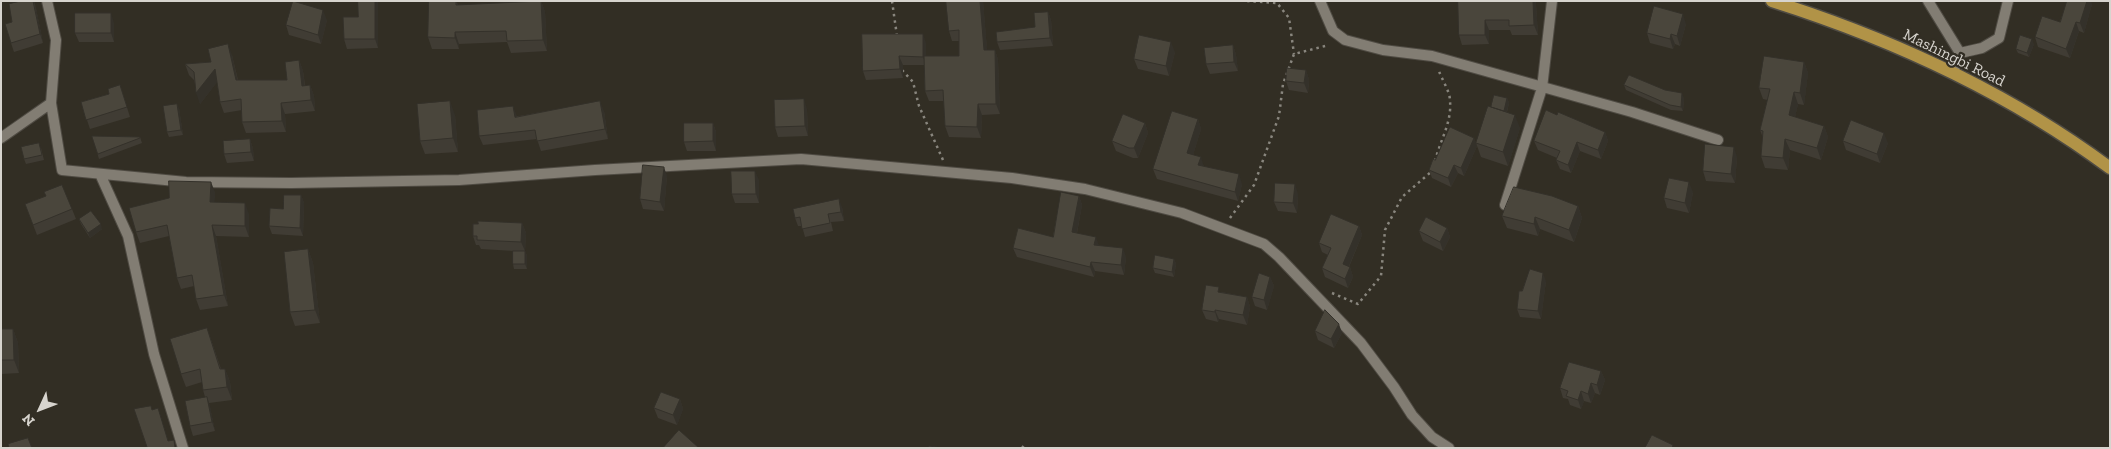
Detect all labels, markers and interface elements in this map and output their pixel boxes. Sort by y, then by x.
street label: Mashingbi Road [1900,25,2008,91]
north arrow [15,384,65,434]
text: N [19,410,39,429]

